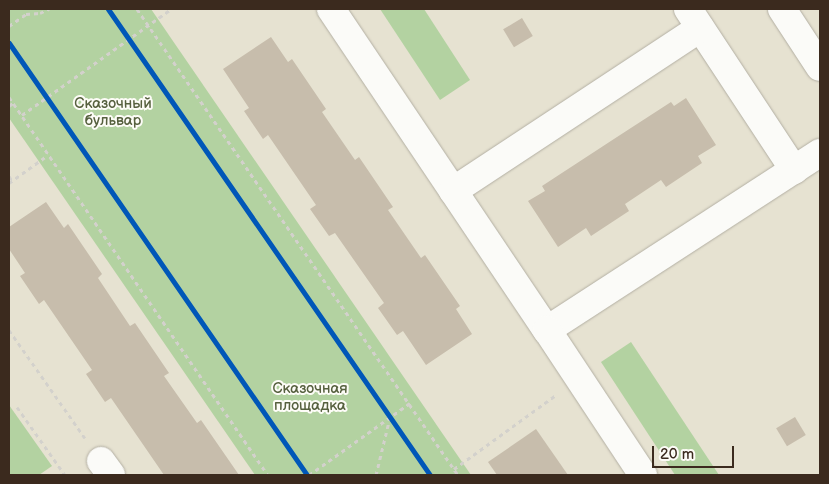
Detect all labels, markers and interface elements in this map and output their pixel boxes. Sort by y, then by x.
park label: Сказочный бульвар [74,94,152,129]
park label: Сказочная площадка [272,379,348,414]
scale bar [654,436,736,468]
text: 20 m [660,445,694,464]

